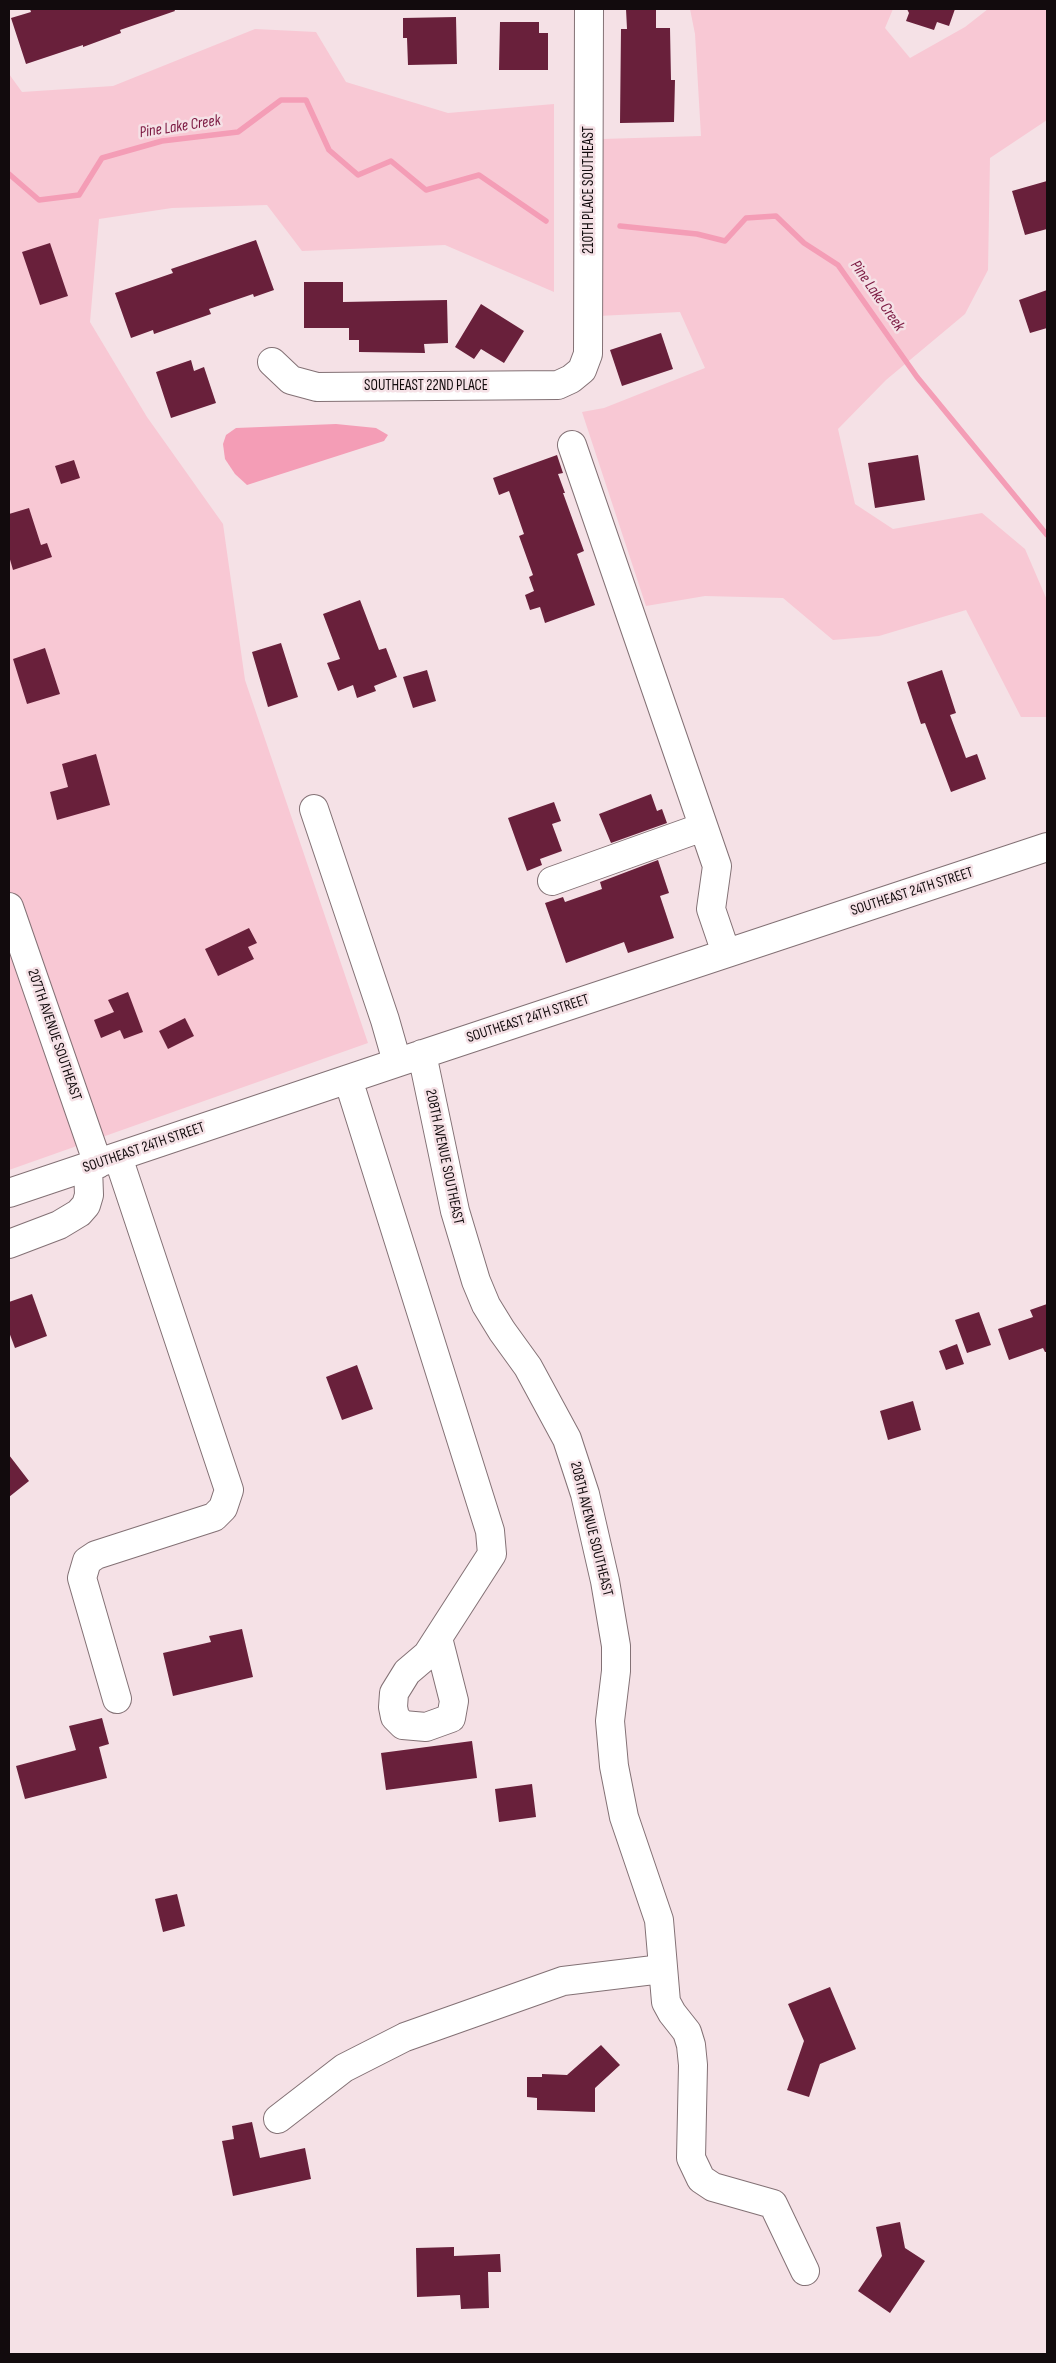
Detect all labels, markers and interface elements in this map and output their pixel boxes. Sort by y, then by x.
water label: Pine Lake Creek [138,111,222,143]
street label: 210TH PLACE SOUTHEAST [580,126,598,254]
water label: Pine Lake Creek [846,257,908,335]
street label: SOUTHEAST 22ND PLACE [364,377,488,395]
street label: SOUTHEAST 24TH STREET [849,864,975,920]
street label: 207TH AVENUE SOUTHEAST [23,967,85,1103]
street label: SOUTHEAST 24TH STREET [465,991,591,1047]
street label: 208TH AVENUE SOUTHEAST [421,1088,467,1226]
street label: SOUTHEAST 24TH STREET [81,1119,207,1177]
street label: 208TH AVENUE SOUTHEAST [566,1460,616,1598]

